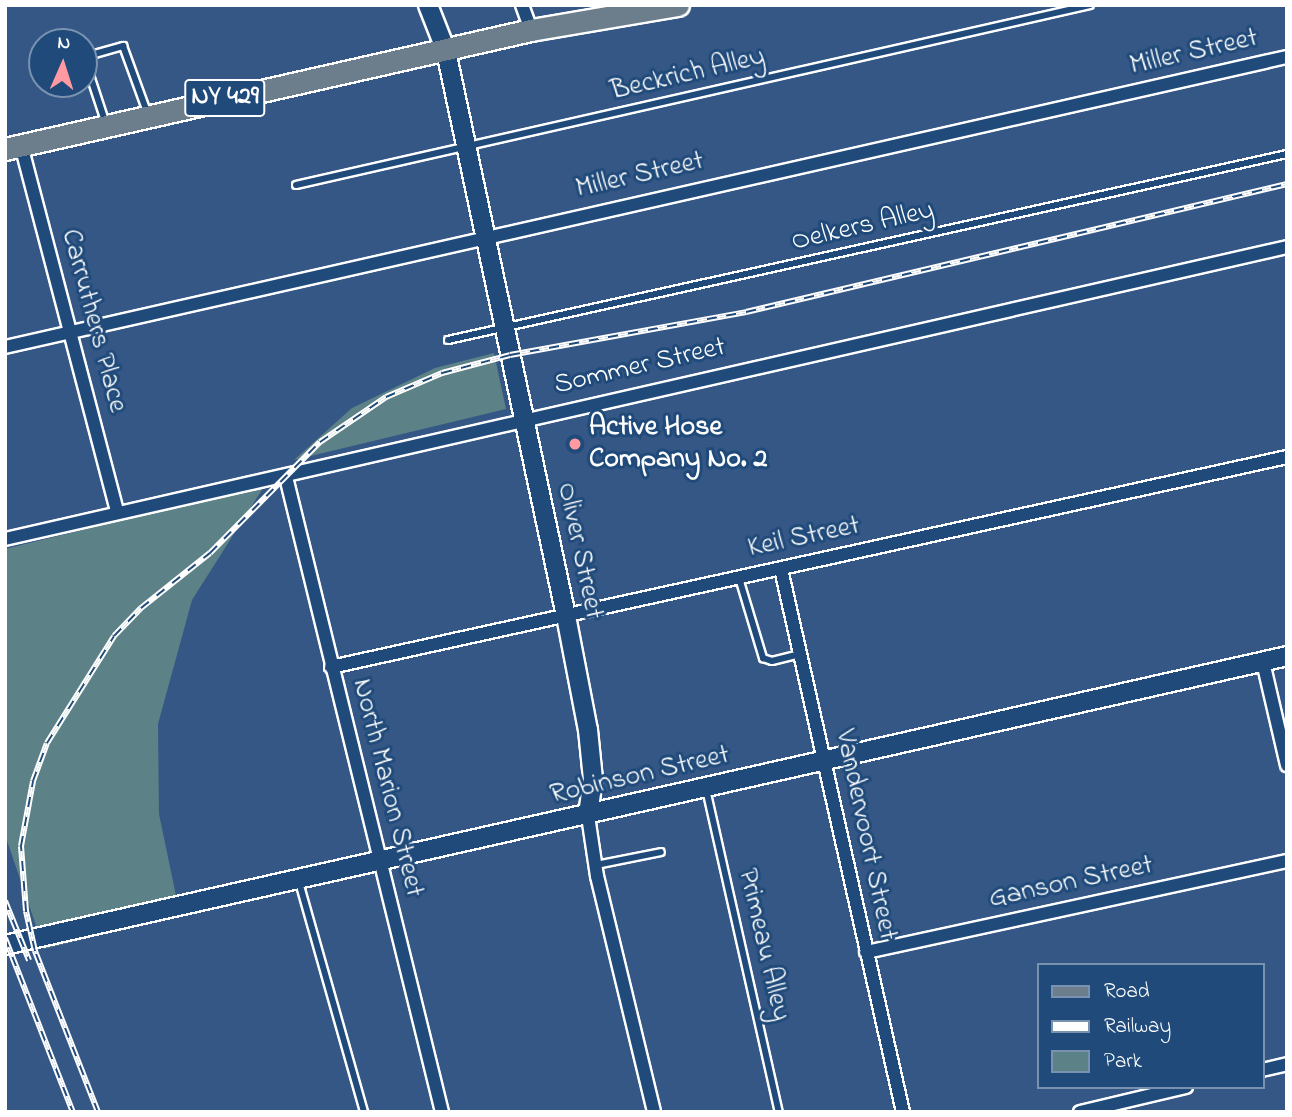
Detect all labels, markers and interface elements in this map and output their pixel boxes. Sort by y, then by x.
street label: Miller Street [1127,22,1261,84]
north arrow [28,28,98,98]
text: N [57,30,71,57]
street label: Beckrich Alley [608,41,768,109]
road number: NY 429 [183,76,267,120]
street label: Miller Street [573,145,707,207]
street label: Oelkers Alley [789,194,937,260]
street label: Carruthers Place [52,226,134,416]
street label: Sommer Street [551,331,729,403]
place label: Active Hose Company No. 2 [589,411,767,477]
marker: Active Hose Company No. 2 [567,436,583,452]
street label: Oliver Street [548,480,610,622]
street label: Keil Street [745,510,863,566]
street label: North Marion Street [344,675,430,901]
street label: Vandervoort Street [826,727,904,943]
street label: Robinson Street [547,739,733,813]
street label: Ganson Street [986,849,1156,917]
street label: Primeau Alley [729,866,797,1024]
legend [1036,963,1264,1089]
text: Road [1104,977,1150,1007]
text: Railway [1104,1012,1171,1042]
text: Park [1104,1047,1142,1077]

